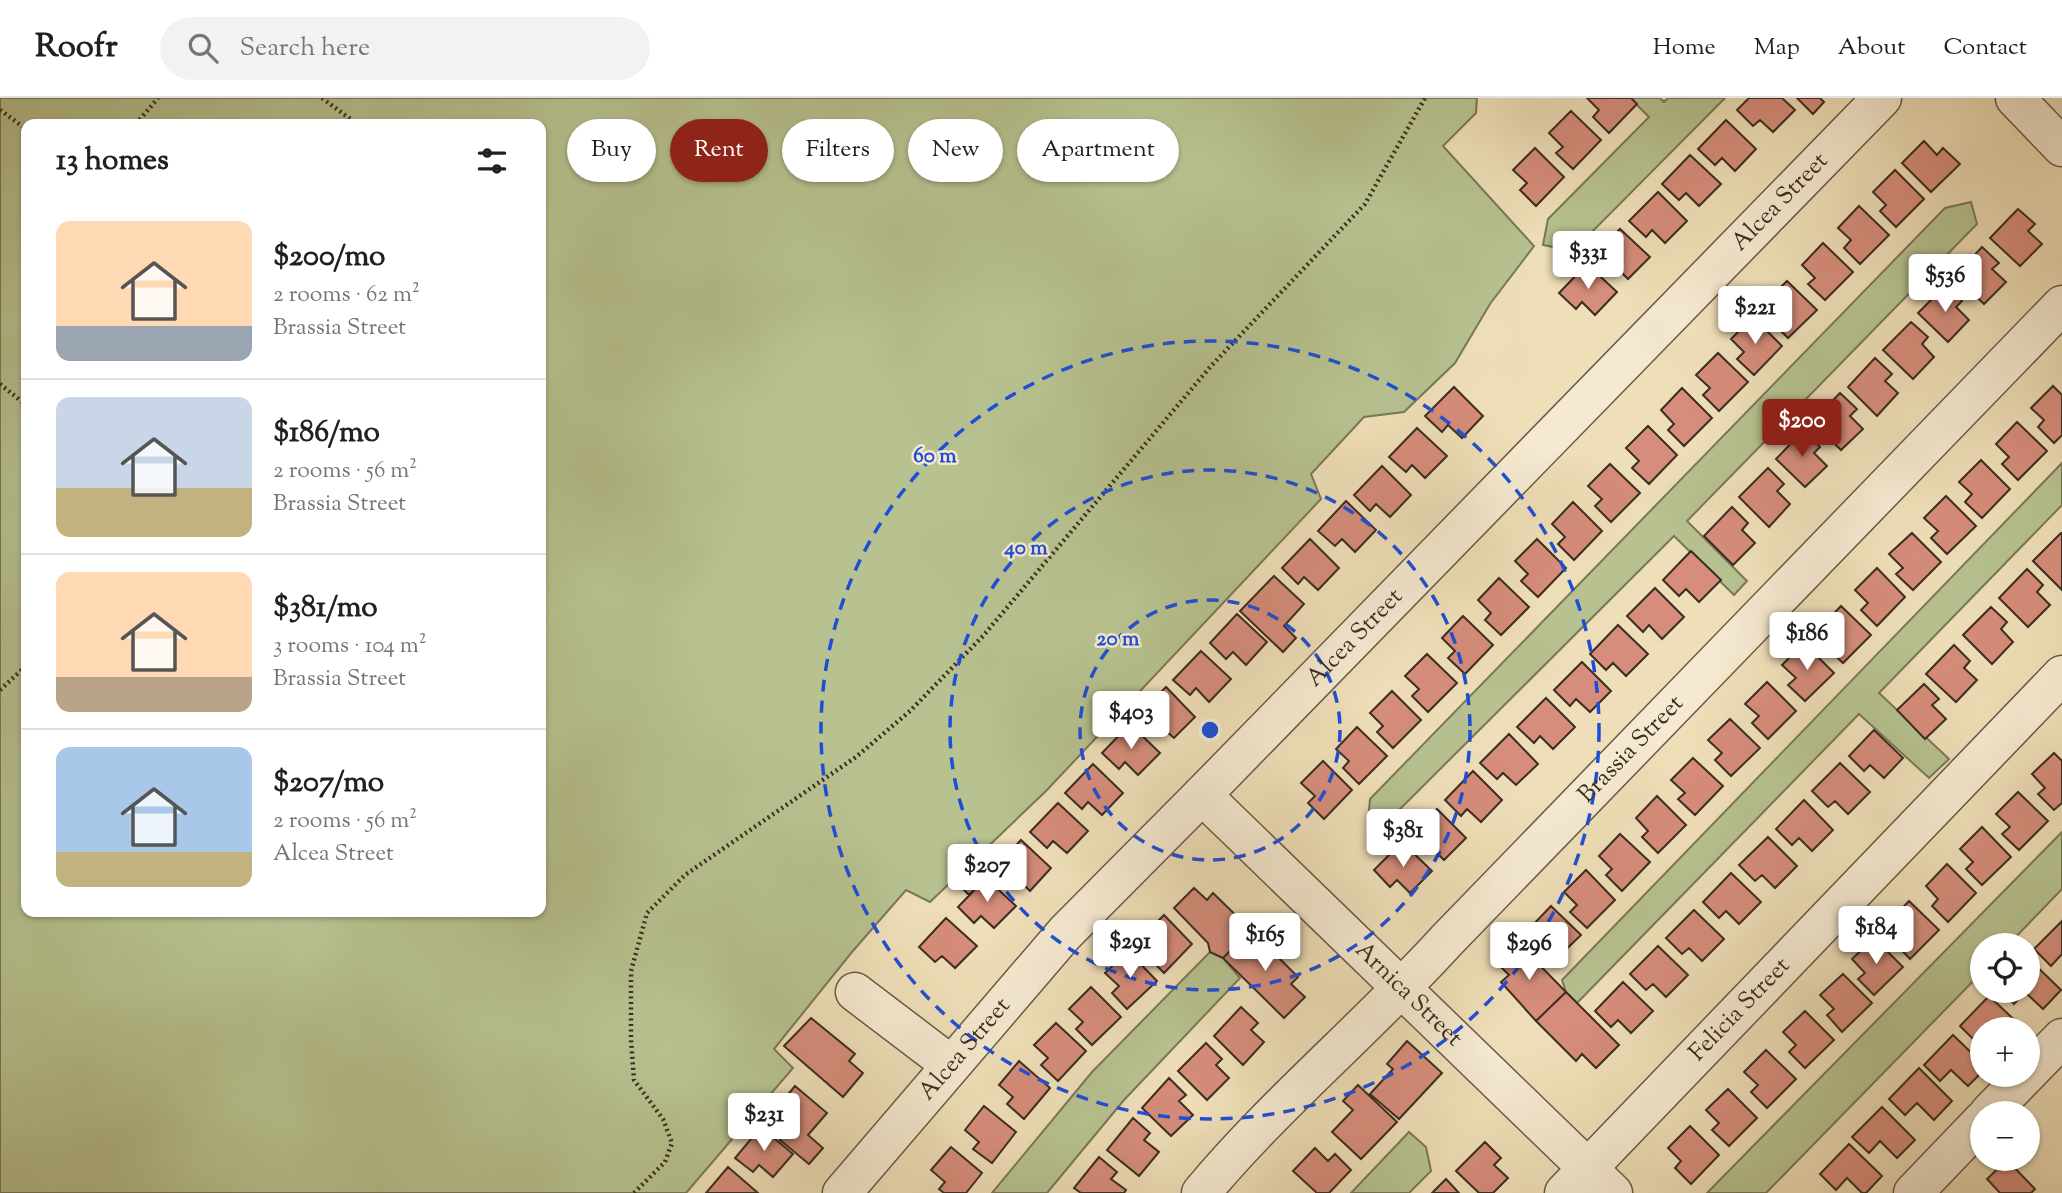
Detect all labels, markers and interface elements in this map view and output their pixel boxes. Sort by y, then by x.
search box [160,17,650,80]
text: Roofr [35,24,118,72]
icon: search [184,29,222,67]
text: Search here [240,30,370,67]
text: Home [1653,31,1716,65]
text: Map [1754,31,1800,65]
text: About [1838,31,1905,65]
text: Contact [1943,31,2027,65]
chip: Buy [567,119,656,182]
chip: Rent [670,119,768,182]
chip: Filters [782,119,894,182]
chip: New [908,119,1003,182]
chip: Apartment [1017,119,1179,182]
text: 13 homes [56,140,169,183]
icon: filters [473,142,511,180]
street label: Alcea Street [1724,145,1836,259]
pin: $331 [1547,232,1629,291]
text: $200/mo [273,236,386,279]
text: $331 [1569,237,1607,270]
icon: home [112,249,196,333]
pin: $536 [1904,254,1986,314]
text: $536 [1925,260,1965,293]
text: 2 rooms · 62 m² [273,279,420,312]
pin: $221 [1714,286,1796,346]
text: $221 [1734,292,1776,325]
text: Brassia Street [273,312,406,345]
pin: $200 [1761,400,1843,459]
text: $200 [1778,405,1826,438]
text: $186/mo [273,412,380,455]
icon: home [112,425,196,509]
text: 60 m [913,442,957,472]
text: 2 rooms · 56 m² [273,455,417,488]
text: Brassia Street [273,488,406,521]
text: 40 m [1003,534,1048,564]
street label: Alcea Street [1299,581,1411,695]
text: $381/mo [273,587,378,630]
icon: home [112,600,196,684]
pin: $186 [1766,612,1848,672]
text: $186 [1785,618,1829,651]
text: 20 m [1097,625,1140,655]
text: 3 rooms · 104 m² [273,630,427,663]
text: Brassia Street [273,663,406,696]
street label: Brassia Street [1571,688,1692,811]
pin: $403 [1090,692,1172,751]
text: $403 [1108,697,1154,730]
centre of rings [1198,718,1222,742]
text: $207/mo [273,762,384,805]
icon: home [112,775,196,859]
text: 2 rooms · 56 m² [273,805,417,838]
pin: $381 [1362,810,1444,869]
text: $381 [1383,815,1423,848]
text: Alcea Street [273,838,394,871]
pin: $207 [946,844,1028,904]
text: $207 [964,850,1010,883]
pin: $184 [1835,906,1917,966]
text: $184 [1855,912,1897,945]
pin: $165 [1224,914,1306,973]
text: $165 [1245,919,1285,952]
pin: $291 [1089,920,1171,980]
pin: $296 [1488,922,1570,982]
text: $291 [1109,926,1151,959]
text: $296 [1506,928,1552,961]
map controls [1970,933,2040,1171]
button: locate [1970,933,2040,1003]
street label: Arnica Street [1347,934,1470,1055]
street label: Felicia Street [1682,950,1798,1070]
street label: Alcea Street [911,991,1019,1109]
button: + [1970,1017,2040,1087]
pin: $231 [723,1094,805,1153]
text: $231 [744,1099,784,1132]
button: − [1970,1101,2040,1171]

